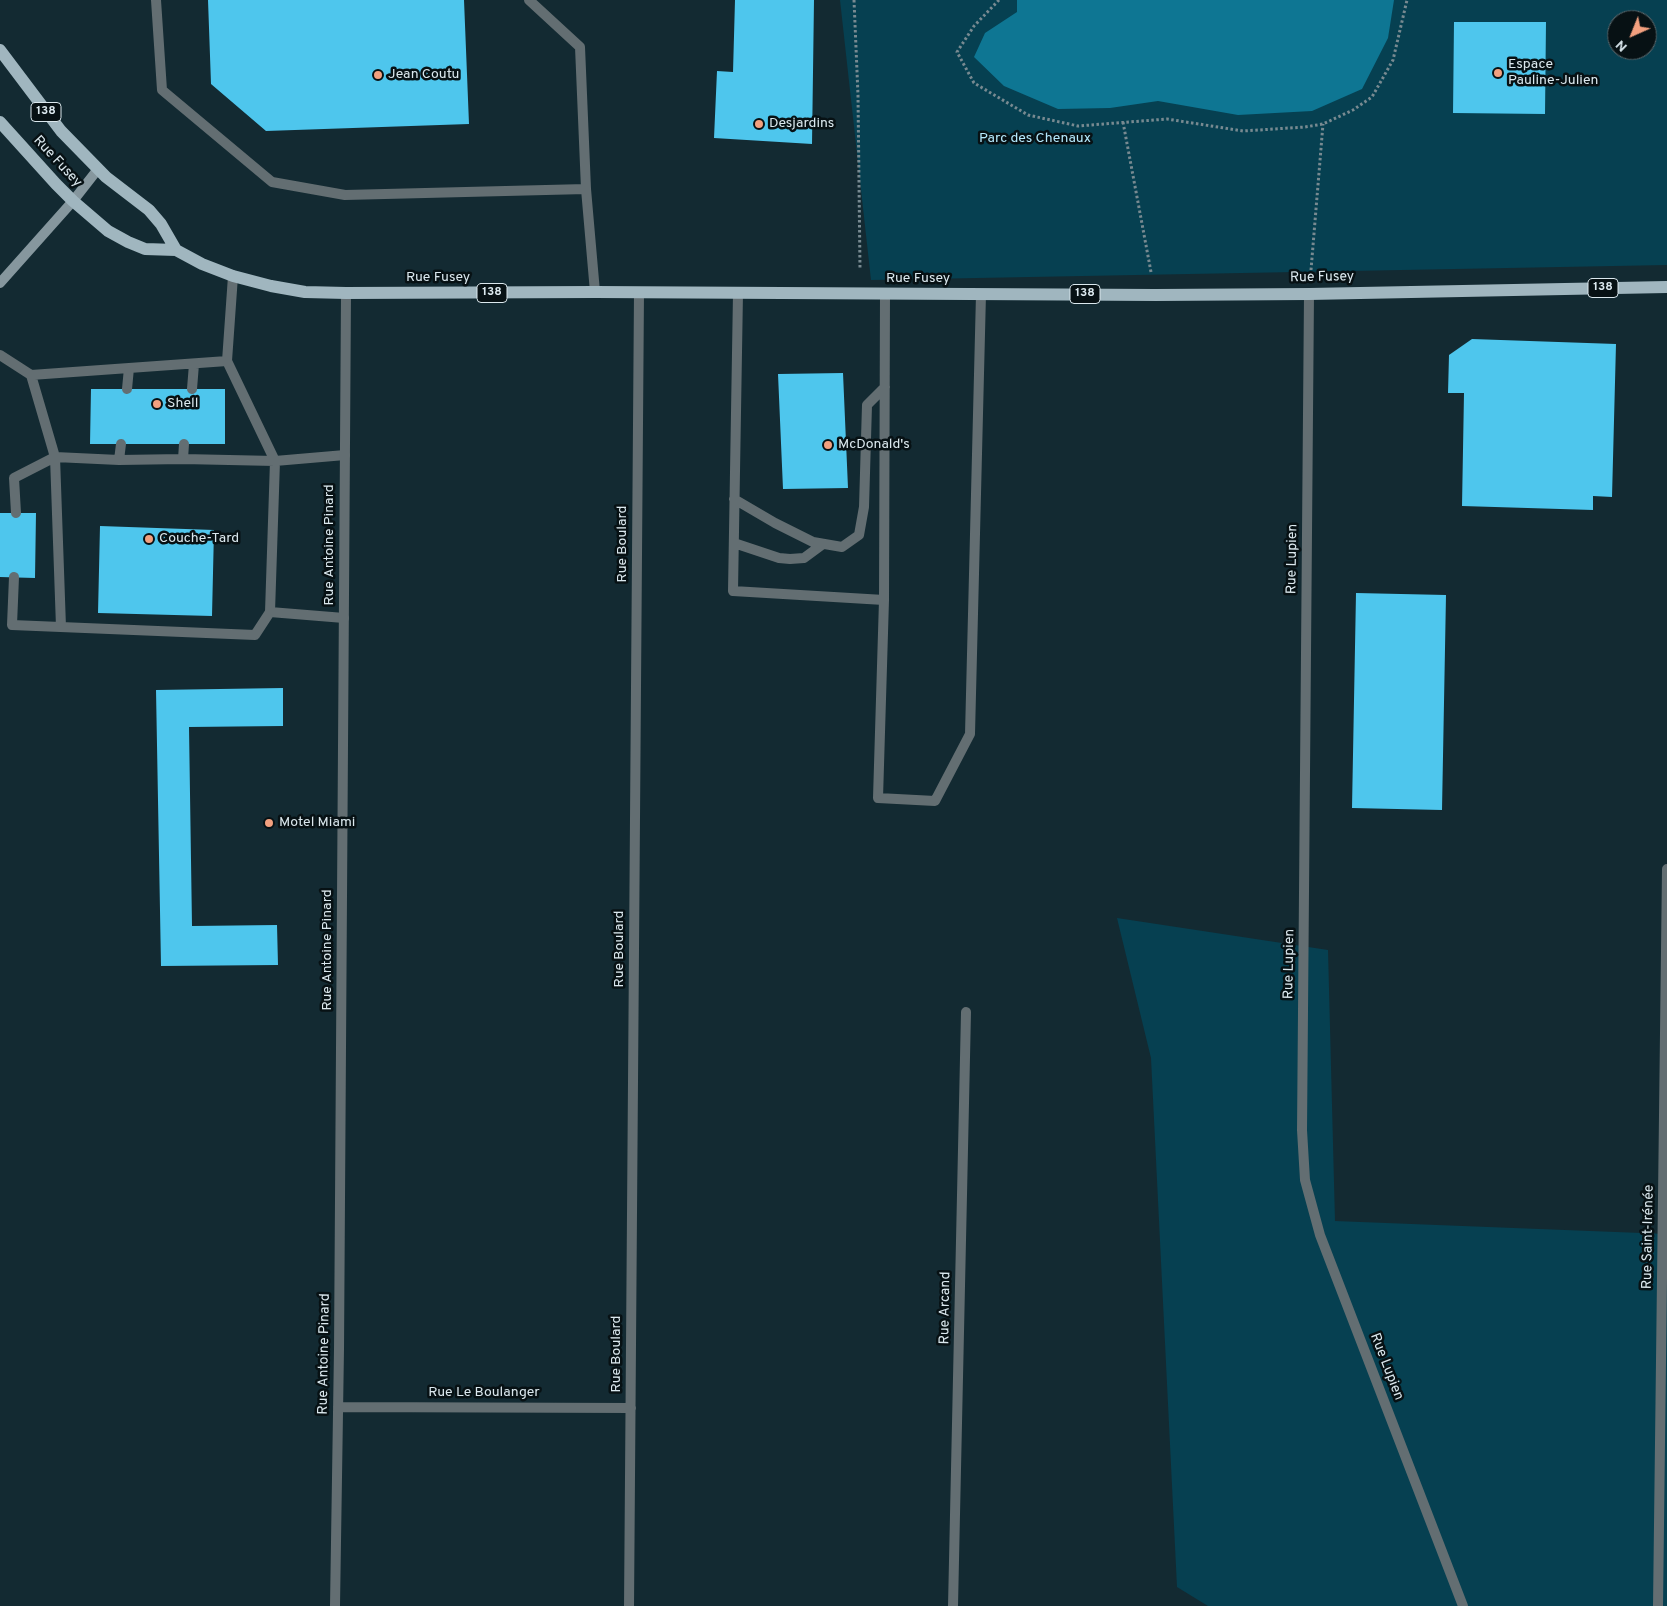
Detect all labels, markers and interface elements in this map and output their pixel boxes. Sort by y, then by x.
north arrow [1607,10,1657,60]
text: N [1612,36,1631,55]
place label: Espace Pauline-Julien [1508,57,1598,90]
place label: Jean Coutu [388,67,459,83]
marker: Espace Pauline-Julien [1492,67,1504,79]
marker: Jean Coutu [372,69,384,81]
road number: 138 [31,102,61,121]
place label: Desjardins [769,116,834,132]
marker: Desjardins [753,118,765,130]
park label: Parc des Chenaux [979,131,1091,147]
street label: Rue Fusey [29,133,85,191]
street label: Rue Fusey [1290,269,1354,287]
street label: Rue Fusey [406,270,470,286]
street label: Rue Fusey [886,271,950,287]
road number: 138 [1588,278,1618,298]
road number: 138 [477,284,507,302]
road number: 138 [1070,284,1100,304]
place label: Shell [167,396,198,412]
marker: Shell [151,398,163,410]
place label: McDonald's [838,437,910,453]
marker: McDonald's [822,439,834,451]
street label: Rue Antoine Pinard [322,484,338,606]
street label: Rue Boulard [615,506,631,582]
street label: Rue Lupien [1284,524,1302,594]
place label: Couche-Tard [159,531,239,547]
marker: Couche-Tard [143,533,155,545]
place label: Motel Miami [279,815,355,831]
marker: Motel Miami [263,817,275,829]
street label: Rue Antoine Pinard [320,889,336,1011]
street label: Rue Boulard [612,911,628,987]
street label: Rue Lupien [1281,929,1299,999]
street label: Rue Saint-Irénée [1640,1185,1658,1289]
street label: Rue Arcand [937,1272,955,1344]
street label: Rue Antoine Pinard [316,1293,334,1415]
street label: Rue Boulard [609,1316,625,1392]
street label: Rue Lupien [1366,1331,1406,1403]
street label: Rue Le Boulanger [428,1385,540,1401]

